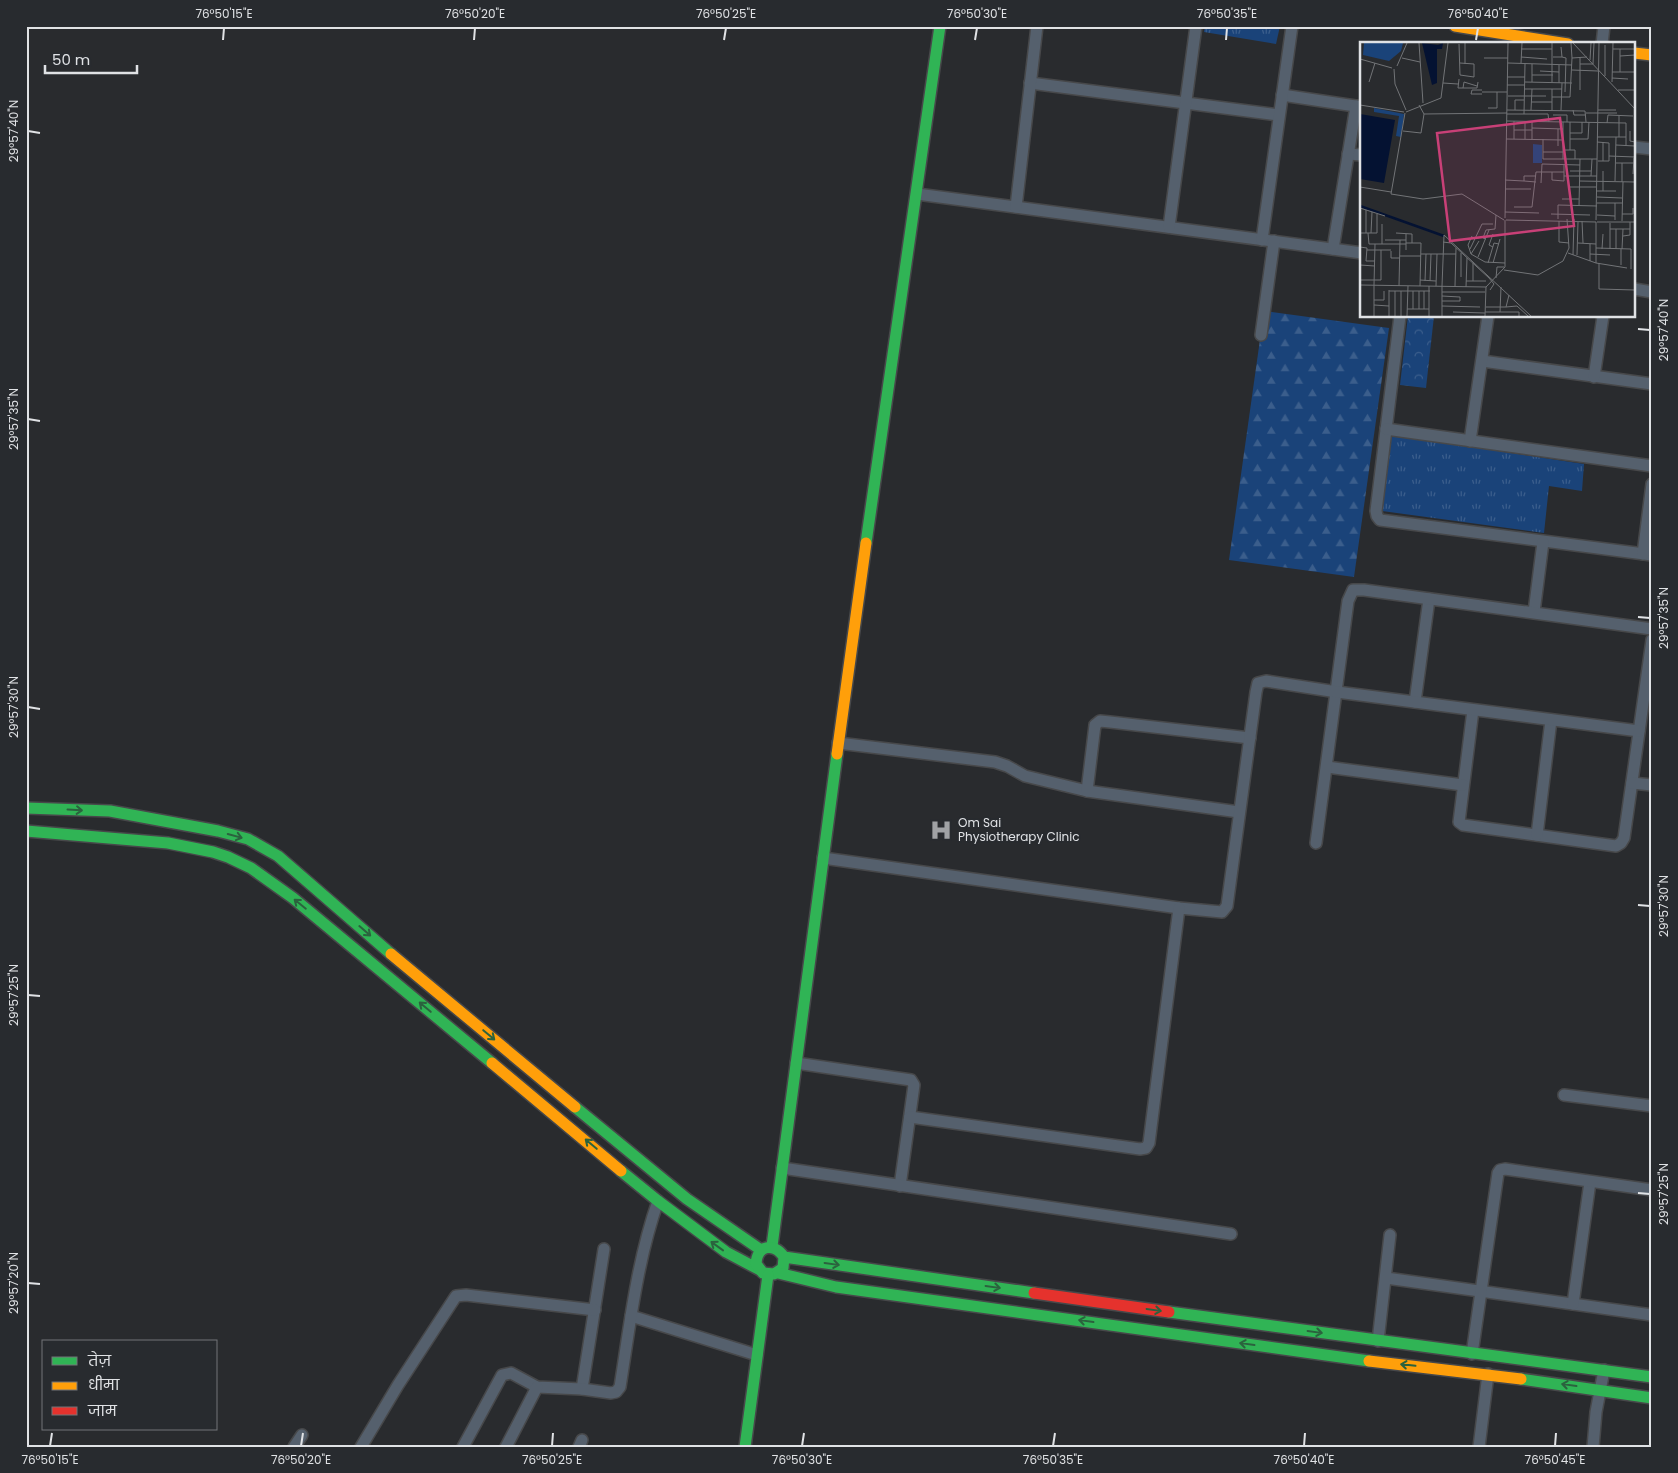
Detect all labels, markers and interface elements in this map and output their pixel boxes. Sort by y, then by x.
text: 76°50'15"E [195,5,253,22]
text: 76°50'20"E [445,5,505,22]
text: 76°50'25"E [696,5,756,22]
text: 76°50'30"E [947,5,1007,22]
text: 76°50'35"E [1197,5,1257,22]
text: 76°50'40"E [1448,5,1508,22]
scale bar [45,42,138,74]
inset map [1360,42,1636,318]
text: 50 m [52,49,90,70]
text: 29°57'40"N [5,100,22,162]
text: 29°57'40"N [1655,299,1672,361]
text: 29°57'35"N [5,388,22,450]
text: 29°57'35"N [1655,587,1672,649]
text: 29°57'30"N [5,676,22,738]
one-way arrow [67,805,83,814]
place label: Om Sai Physiotherapy Clinic [958,814,1080,845]
hospital icon: Om Sai Physiotherapy Clinic [928,817,954,843]
one-way arrow [227,831,243,841]
text: 29°57'30"N [1655,875,1672,937]
one-way arrow [294,898,307,909]
one-way arrow [358,925,371,936]
text: 29°57'25"N [5,964,22,1026]
one-way arrow [419,1001,432,1012]
one-way arrow [483,1030,496,1041]
one-way arrow [585,1138,598,1149]
text: 29°57'25"N [1655,1163,1672,1225]
one-way arrow [711,1241,725,1251]
text: 29°57'20"N [5,1252,22,1314]
one-way arrow [824,1259,840,1269]
one-way arrow [985,1282,1001,1292]
one-way arrow [1145,1305,1161,1315]
one-way arrow [1078,1316,1094,1326]
one-way arrow [1306,1327,1322,1337]
one-way arrow [1239,1338,1255,1348]
legend [42,1340,218,1430]
text: तेज़ [87,1350,111,1371]
one-way arrow [1400,1360,1416,1370]
text: धीमा [88,1374,120,1395]
one-way arrow [1561,1380,1577,1390]
text: जाम [87,1400,118,1421]
text: 76°50'15"E [21,1451,79,1468]
text: 76°50'20"E [271,1451,331,1468]
text: 76°50'25"E [522,1451,582,1468]
text: 76°50'30"E [772,1451,832,1468]
text: 76°50'35"E [1023,1451,1083,1468]
text: 76°50'40"E [1274,1451,1334,1468]
text: 76°50'45"E [1525,1451,1585,1468]

